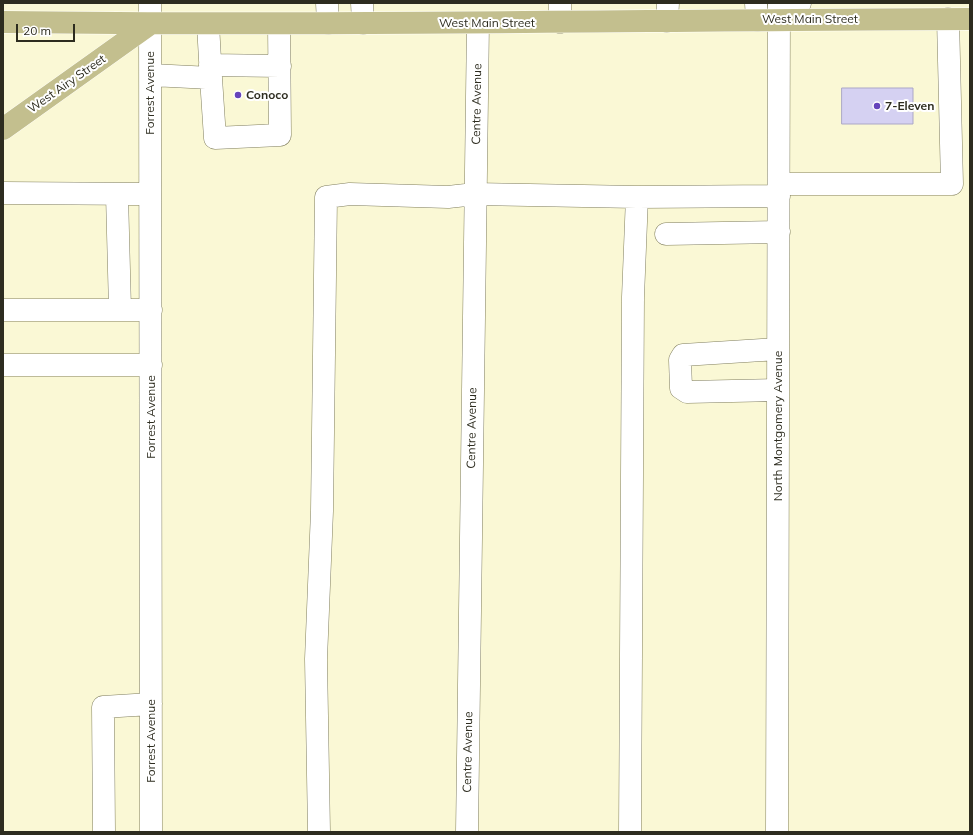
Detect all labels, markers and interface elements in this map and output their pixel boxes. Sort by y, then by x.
street label: West Main Street [762,12,858,26]
scale bar [18,16,77,42]
street label: West Main Street [439,16,535,30]
text: 20 m [23,23,51,38]
street label: Forrest Avenue [143,51,157,135]
street label: West Airy Street [25,52,109,116]
street label: Centre Avenue [469,63,485,145]
place label: Conoco [246,88,288,102]
marker: Conoco [233,90,243,100]
place label: 7-Eleven [885,99,934,113]
marker: 7-Eleven [872,101,882,111]
street label: North Montgomery Avenue [771,351,785,501]
street label: Forrest Avenue [144,375,158,459]
street label: Centre Avenue [464,387,480,469]
street label: Forrest Avenue [144,699,158,783]
street label: Centre Avenue [460,711,476,793]

